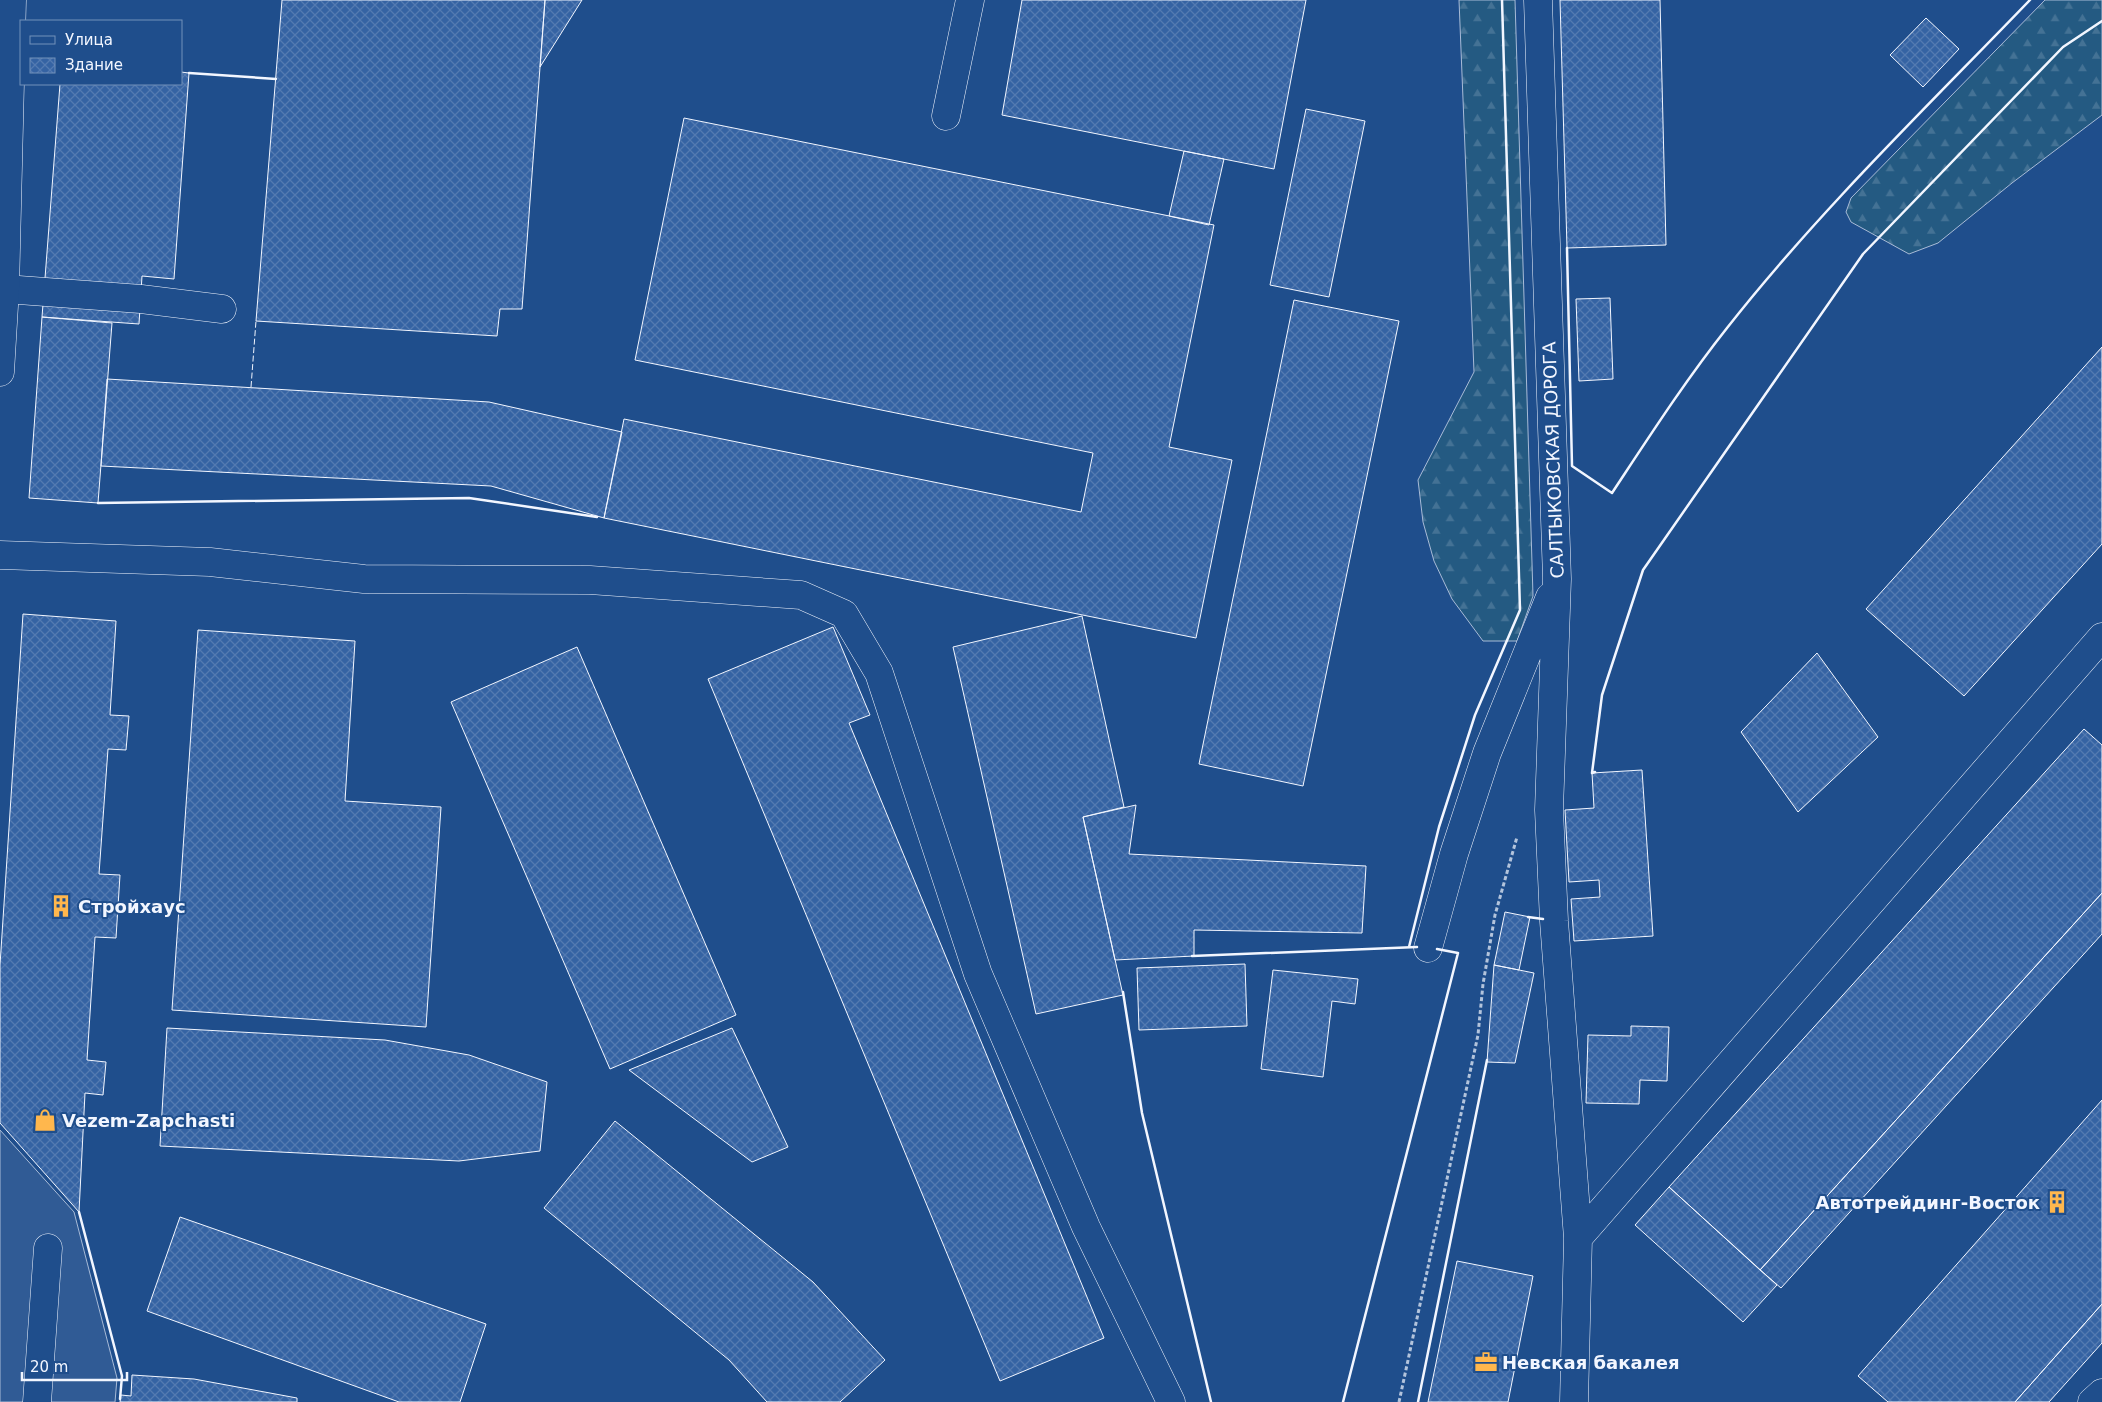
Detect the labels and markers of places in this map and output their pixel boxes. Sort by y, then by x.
building icon: Стройхаус [48,893,74,919]
place label: Стройхаус [78,896,186,917]
shop icon: Vezem-Zapchasti [32,1107,58,1133]
place label: Vezem-Zapchasti [62,1110,235,1131]
building icon: Автотрейдинг-Восток [2044,1189,2070,1215]
place label: Автотрейдинг-Восток [1816,1192,2040,1213]
office icon: Невская бакалея [1473,1349,1499,1375]
place label: Невская бакалея [1502,1352,1680,1373]

